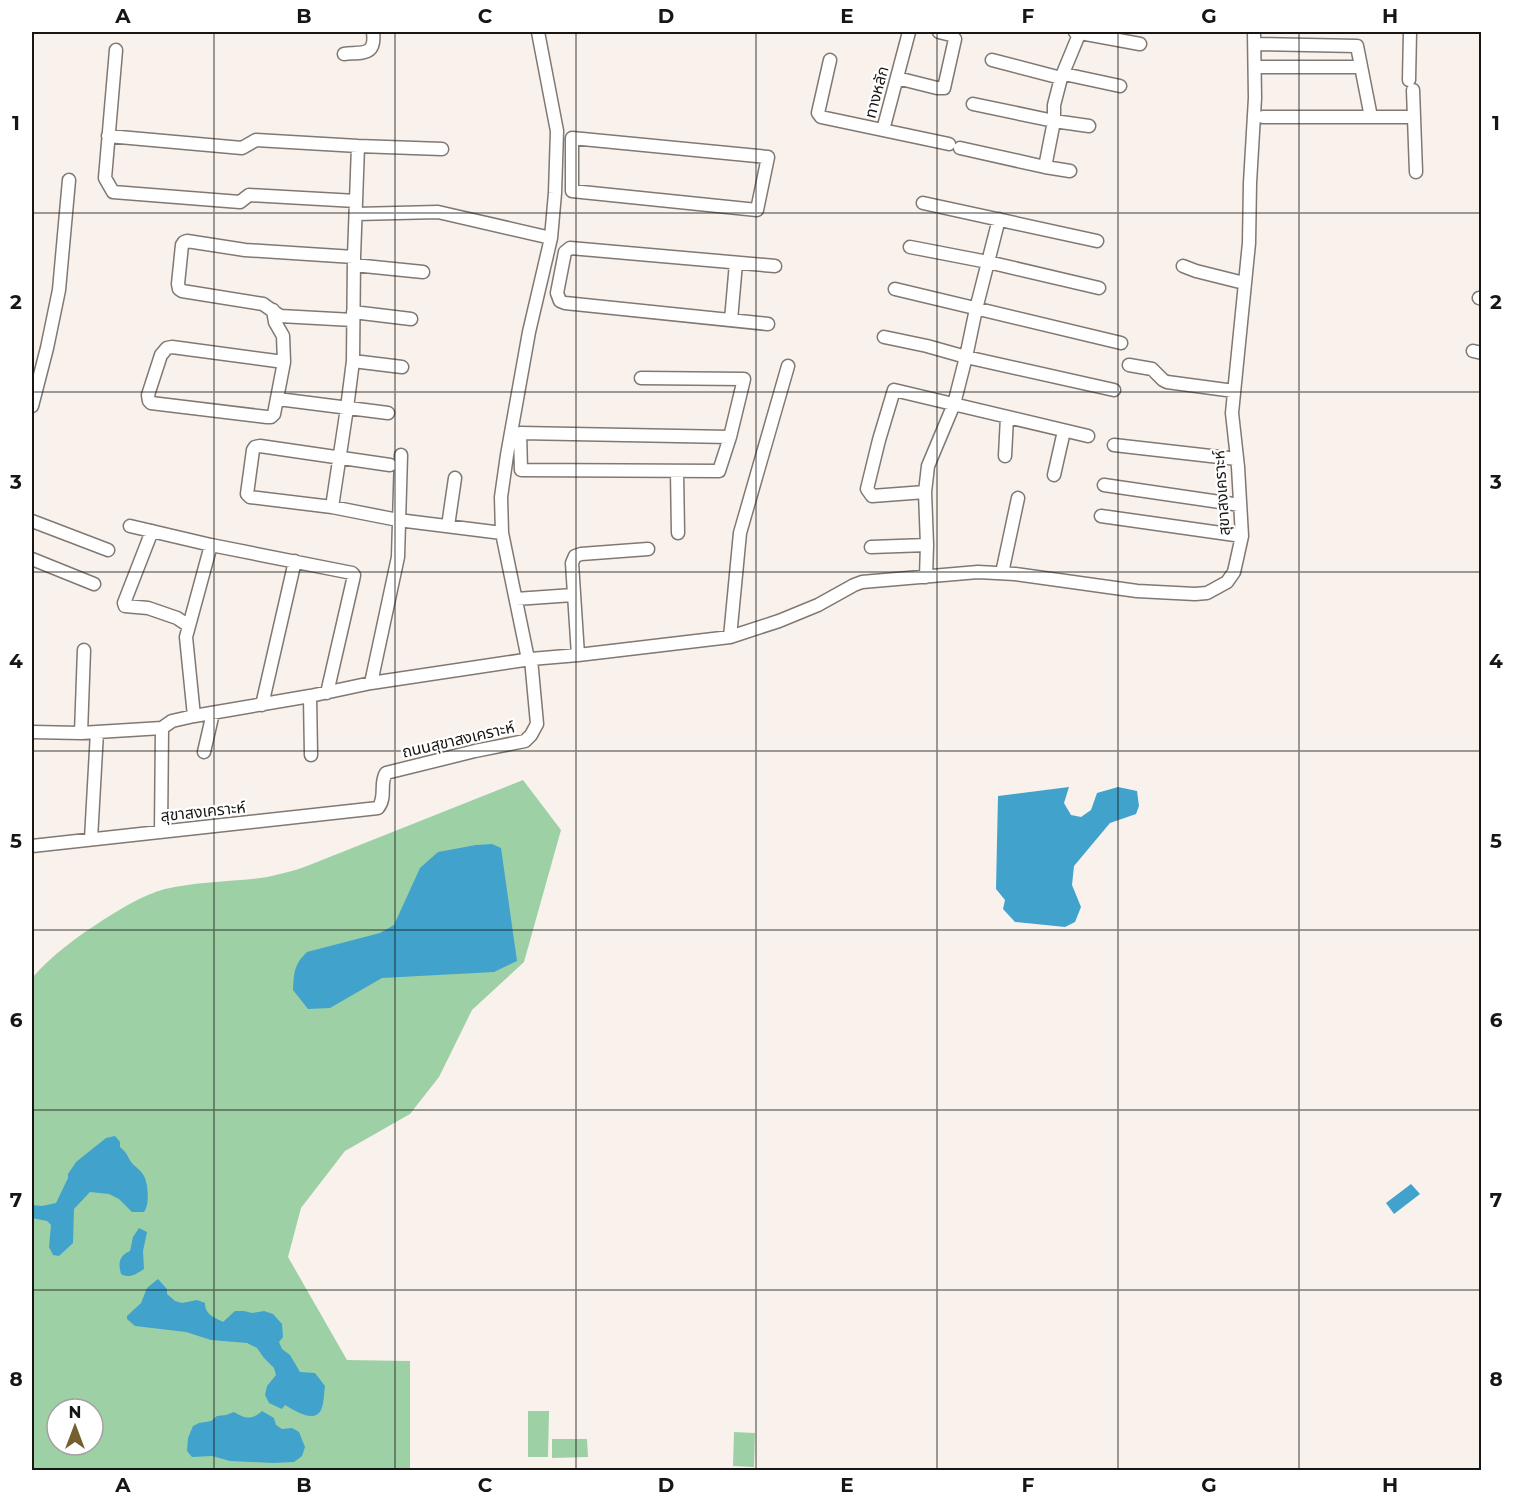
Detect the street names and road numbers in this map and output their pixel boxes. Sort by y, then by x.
street label: ทางหลัก [860,64,893,120]
street label: สุขาสงเคราะห์ [1209,449,1234,536]
street label: ถนนสุขาสงเคราะห์ [400,717,517,762]
street label: สุขาสงเคราะห์ [159,798,247,825]

